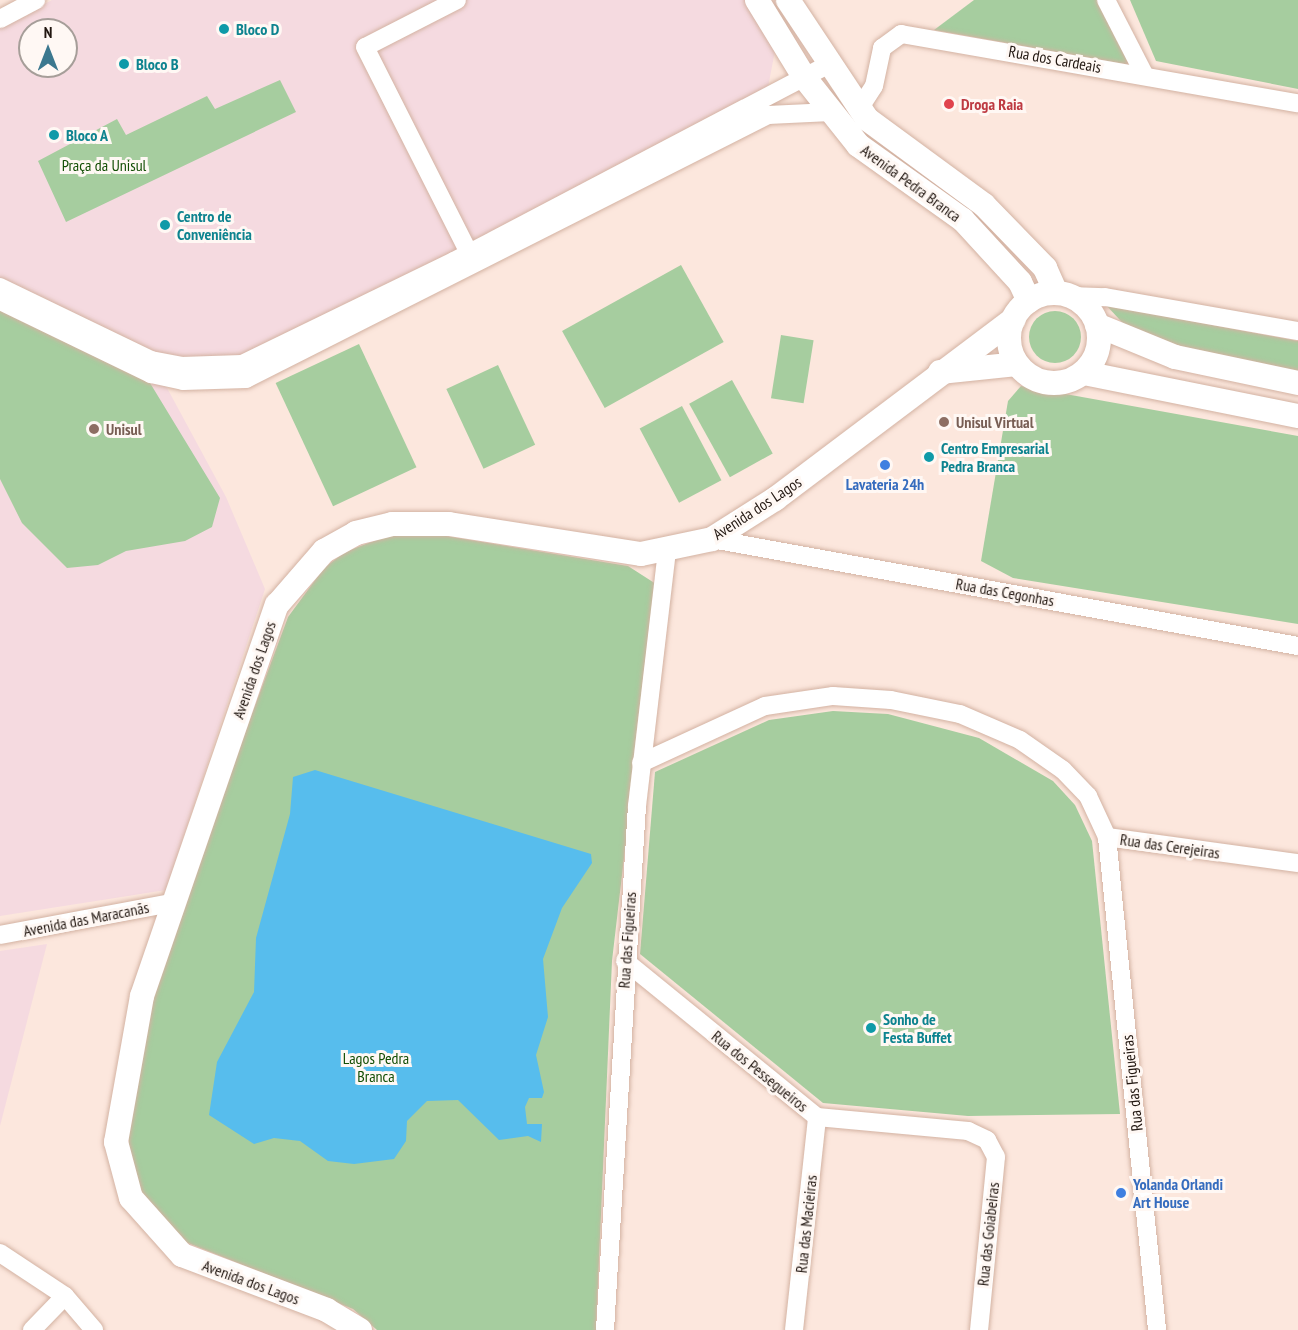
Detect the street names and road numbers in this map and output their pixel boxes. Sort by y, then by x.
street label: Rua dos Cardeais [1007,41,1103,77]
street label: Avenida Pedra Branca [857,140,965,226]
street label: Avenida dos Lagos [709,472,805,544]
street label: Rua das Cegonhas [954,574,1056,610]
street label: Avenida dos Lagos [228,619,280,721]
street label: Rua das Cerejeiras [1119,829,1221,863]
street label: Rua das Figueiras [614,891,640,989]
street label: Avenida das Maracanãs [22,897,150,941]
street label: Rua dos Pessegueiros [708,1026,812,1116]
street label: Rua das Figueiras [1117,1034,1147,1132]
street label: Rua das Macieiras [791,1174,821,1274]
street label: Rua das Goiabeiras [973,1181,1003,1287]
street label: Avenida dos Lagos [200,1256,302,1308]

